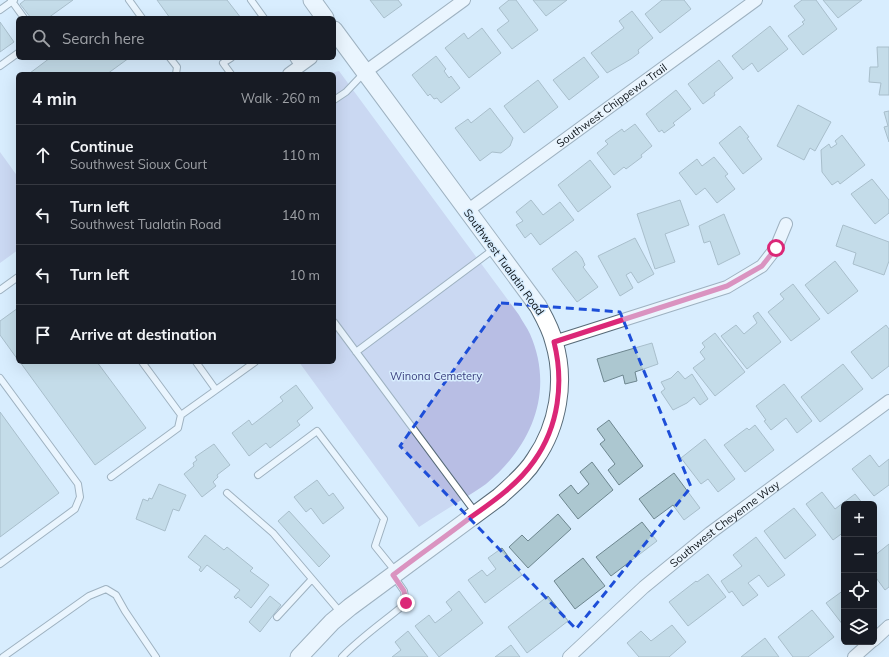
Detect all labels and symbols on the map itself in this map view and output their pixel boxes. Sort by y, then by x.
street label: Southwest Chippewa Trail [553,60,670,151]
street label: Southwest Tualatin Road [461,206,547,318]
route start [767,239,785,257]
park label: Winona Cemetery [390,369,482,383]
street label: Southwest Cheyenne Way [667,477,782,570]
route end [397,594,415,612]

